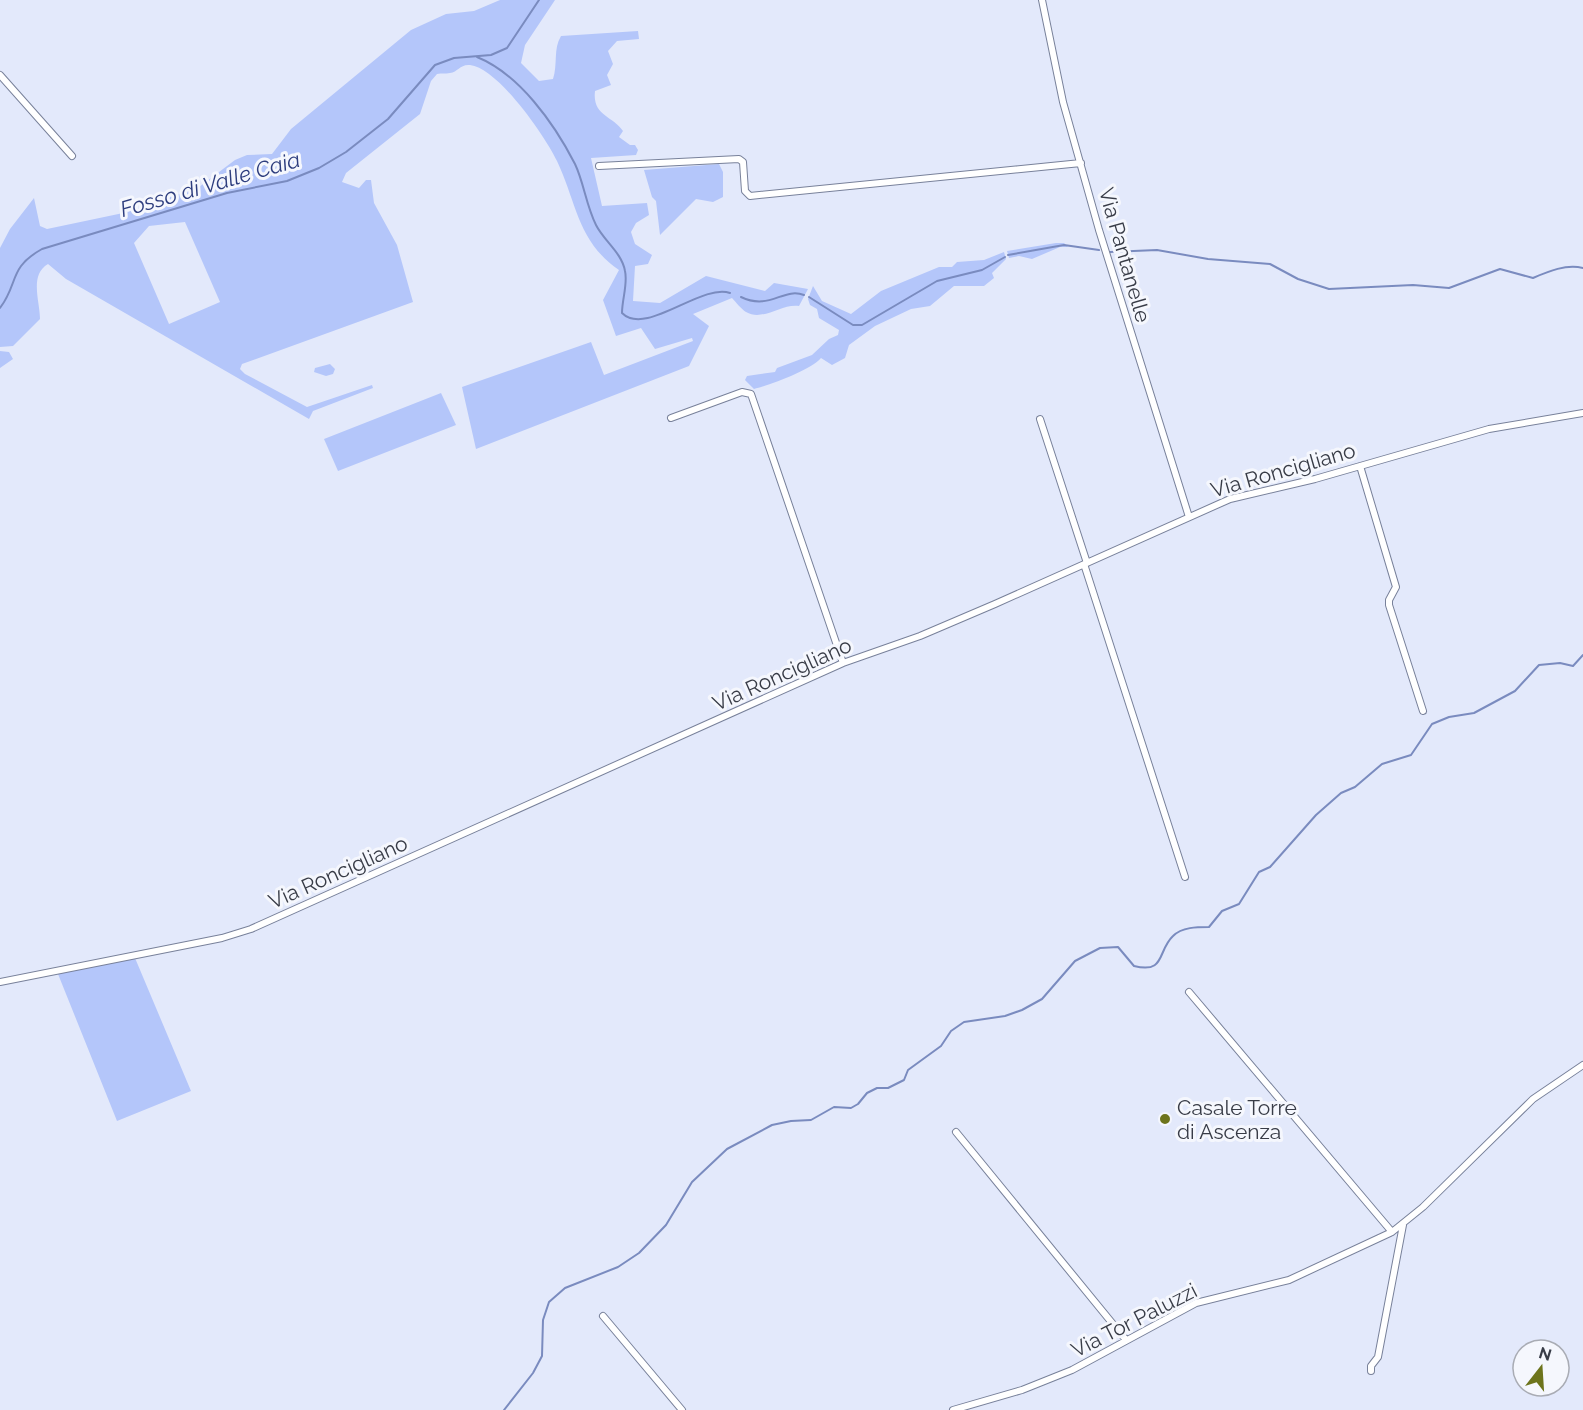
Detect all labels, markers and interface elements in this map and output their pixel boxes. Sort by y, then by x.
water label: Fosso di Valle Caia [117,146,303,222]
street label: Via Pantanelle [1094,185,1156,325]
street label: Via Roncigliano [1208,437,1358,503]
street label: Via Roncigliano [709,632,855,716]
street label: Via Roncigliano [265,830,411,914]
place label: Casale Torre di Ascenza [1177,1095,1297,1144]
marker: Casale Torre di Ascenza [1158,1112,1172,1126]
street label: Via Tor Paluzzi [1067,1278,1201,1362]
north arrow [1511,1338,1571,1398]
text: N [1537,1343,1554,1365]

